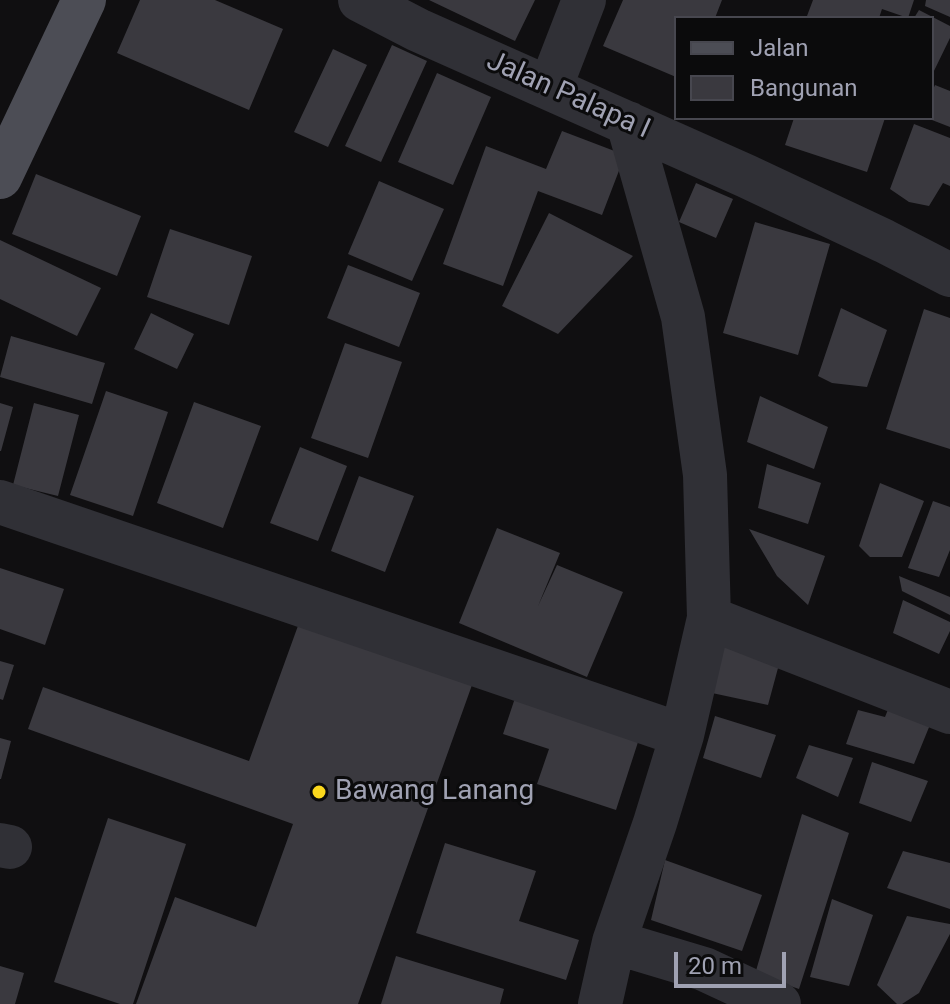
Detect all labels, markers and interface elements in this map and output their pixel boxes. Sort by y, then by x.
legend [674,16,934,120]
text: Jalan [750,34,808,62]
street label: Jalan Palapa I [481,45,655,147]
text: Bangunan [750,74,858,102]
place label: Bawang Lanang [335,775,534,809]
marker: Bawang Lanang [310,783,328,801]
scale bar [678,936,790,986]
text: 20 m [688,952,742,980]

